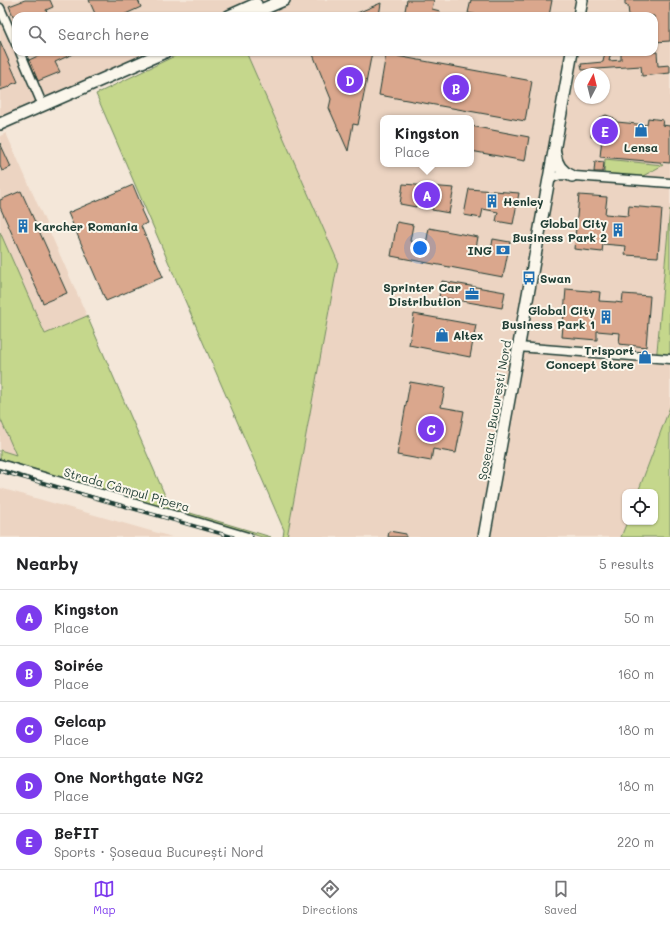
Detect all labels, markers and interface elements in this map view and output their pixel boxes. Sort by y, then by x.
search box [12,12,658,56]
icon: search [26,23,48,45]
text: Search here [58,24,149,44]
pin: D [337,65,363,95]
north arrow [574,68,610,104]
pin: B [443,73,469,103]
popup [380,115,474,167]
pin: E [592,116,618,146]
shop icon: Lensa [633,122,649,138]
text: Kingston [395,123,459,143]
place label: Lensa [624,139,658,155]
text: Place [395,143,430,160]
pin: A [414,180,440,210]
building icon: Henley [484,193,500,209]
place label: Henley [503,193,544,209]
place label: Global City Business Park 2 [512,215,607,245]
building icon: Karcher Romania [15,218,31,234]
place label: Karcher Romania [34,218,138,234]
building icon: Global City Business Park 2 [610,222,626,238]
your location [410,238,430,258]
place label: ING [468,242,492,258]
bank icon: ING [495,242,511,258]
bus stop icon: Swan [521,270,537,286]
place label: Swan [540,270,571,286]
place label: Sprinter Car Distribution [383,279,461,309]
office icon: Sprinter Car Distribution [464,286,480,302]
place label: Global City Business Park 1 [502,302,595,332]
building icon: Global City Business Park 1 [598,309,614,325]
shop icon: Altex [434,327,450,343]
place label: Altex [453,327,483,343]
street label: Șoseaua București Nord [474,338,515,481]
place label: Trisport Concept Store [546,342,634,372]
shop icon: Trisport Concept Store [637,349,653,365]
pin: C [418,414,444,444]
street label: Strada Câmpul Pipera [62,463,192,515]
map controls [622,489,658,525]
button: locate [622,489,658,525]
text: Nearby [16,552,78,574]
text: 5 results [599,555,654,572]
text: Kingston [54,599,118,619]
text: A [24,609,34,626]
text: 50 m [624,609,654,626]
text: Place [54,619,89,636]
text: Soirée [54,655,103,675]
text: B [25,665,33,682]
text: 160 m [618,665,654,682]
text: Place [54,675,89,692]
text: Gelcap [54,711,106,731]
text: C [24,721,34,738]
text: 180 m [618,721,654,738]
text: Place [54,731,89,748]
text: One Northgate NG2 [54,767,203,787]
text: D [24,777,34,794]
text: 180 m [618,777,654,794]
text: Place [54,787,89,804]
text: BeFIT [54,823,99,843]
text: E [25,833,33,850]
text: 220 m [617,833,654,850]
text: Sports · Șoseaua București Nord [54,843,263,860]
tab: Map [93,878,116,917]
tab: Directions [302,878,358,917]
tab: Saved [544,878,577,917]

